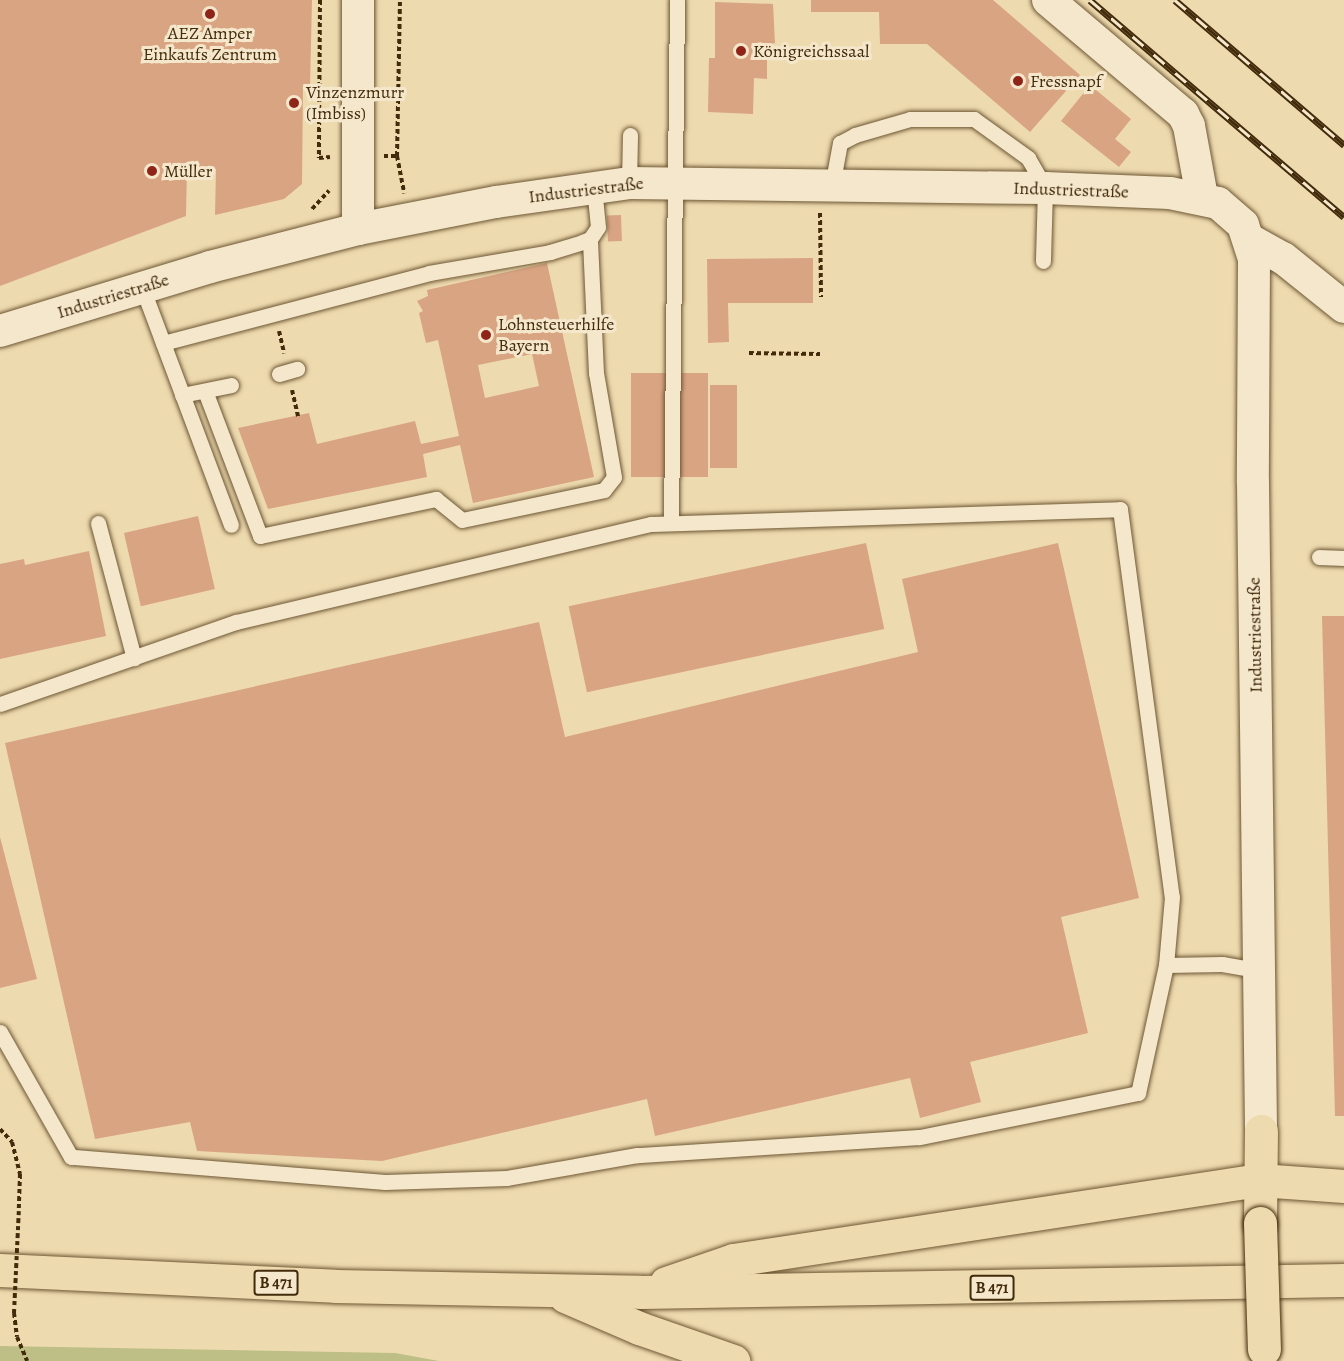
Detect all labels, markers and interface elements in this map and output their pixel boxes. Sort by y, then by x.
marker: AEZ Amper Einkaufs Zentrum [203,7,217,21]
place label: AEZ Amper Einkaufs Zentrum [143,23,277,66]
place label: Königreichssaal [753,40,869,62]
marker: Königreichssaal [734,44,748,58]
place label: Fressnapf [1030,70,1102,92]
marker: Fressnapf [1011,74,1025,88]
place label: Vinzenzmurr (Imbiss) [306,82,404,124]
marker: Vinzenzmurr (Imbiss) [287,96,301,110]
place label: Müller [164,160,212,182]
marker: Müller [145,164,159,178]
street label: Industriestraße [527,172,645,208]
street label: Industriestraße [1013,177,1129,203]
street label: Industriestraße [54,269,172,323]
place label: Lohnsteuerhilfe Bayern [498,314,614,356]
marker: Lohnsteuerhilfe Bayern [479,328,493,342]
street label: Industriestraße [1243,577,1267,693]
road number: B 471 [254,1270,298,1296]
road number: B 471 [970,1275,1014,1301]

